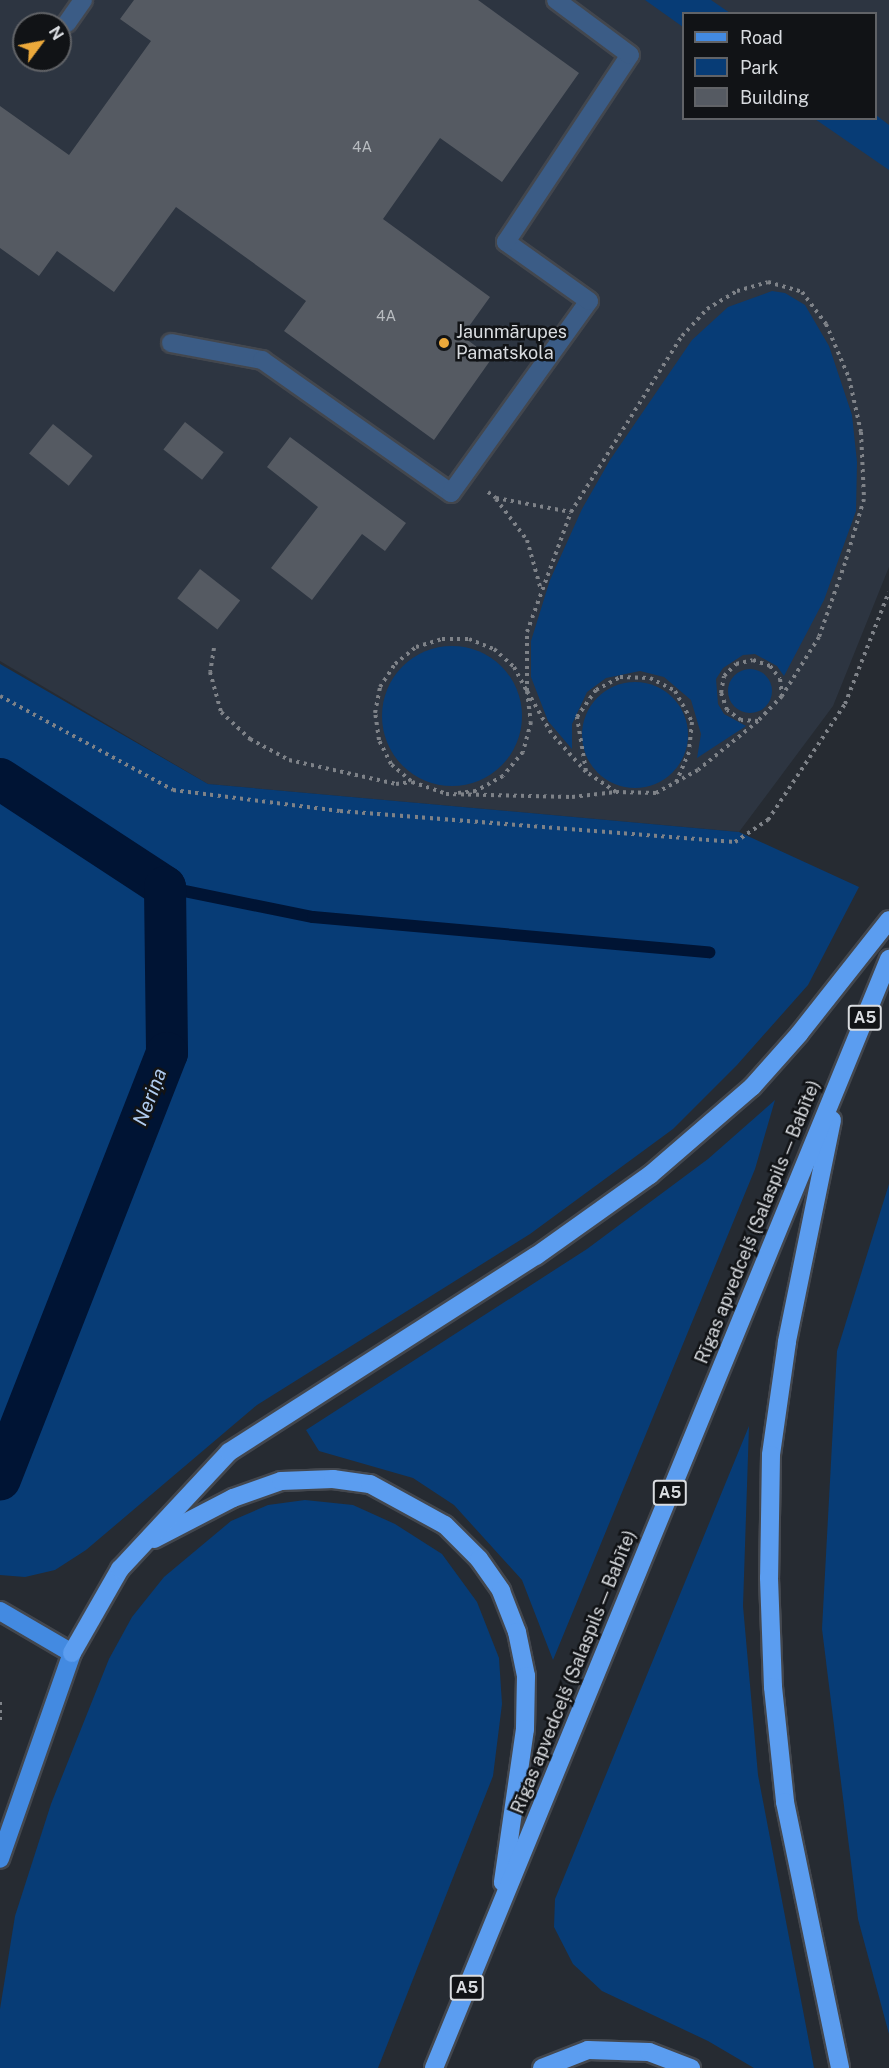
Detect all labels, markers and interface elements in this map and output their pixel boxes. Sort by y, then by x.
north arrow [12,12,72,72]
legend [682,12,877,120]
text: N [45,23,67,44]
text: Road [740,27,783,48]
text: Park [740,57,778,78]
text: Building [740,87,809,108]
house number: 4A [352,138,372,156]
house number: 4A [376,307,396,325]
place label: Jaunmārupes Pamatskola [456,322,567,364]
marker: Jaunmārupes Pamatskola [437,336,451,350]
road number: A5 [847,1005,883,1031]
water label: Neriņa [128,1065,172,1129]
street label: Rīgas apvedceļš (Salaspils — Babīte) [690,1074,826,1370]
road number: A5 [652,1480,688,1506]
street label: Rīgas apvedceļš (Salaspils — Babīte) [506,1524,642,1820]
road number: A5 [449,1975,485,2001]

